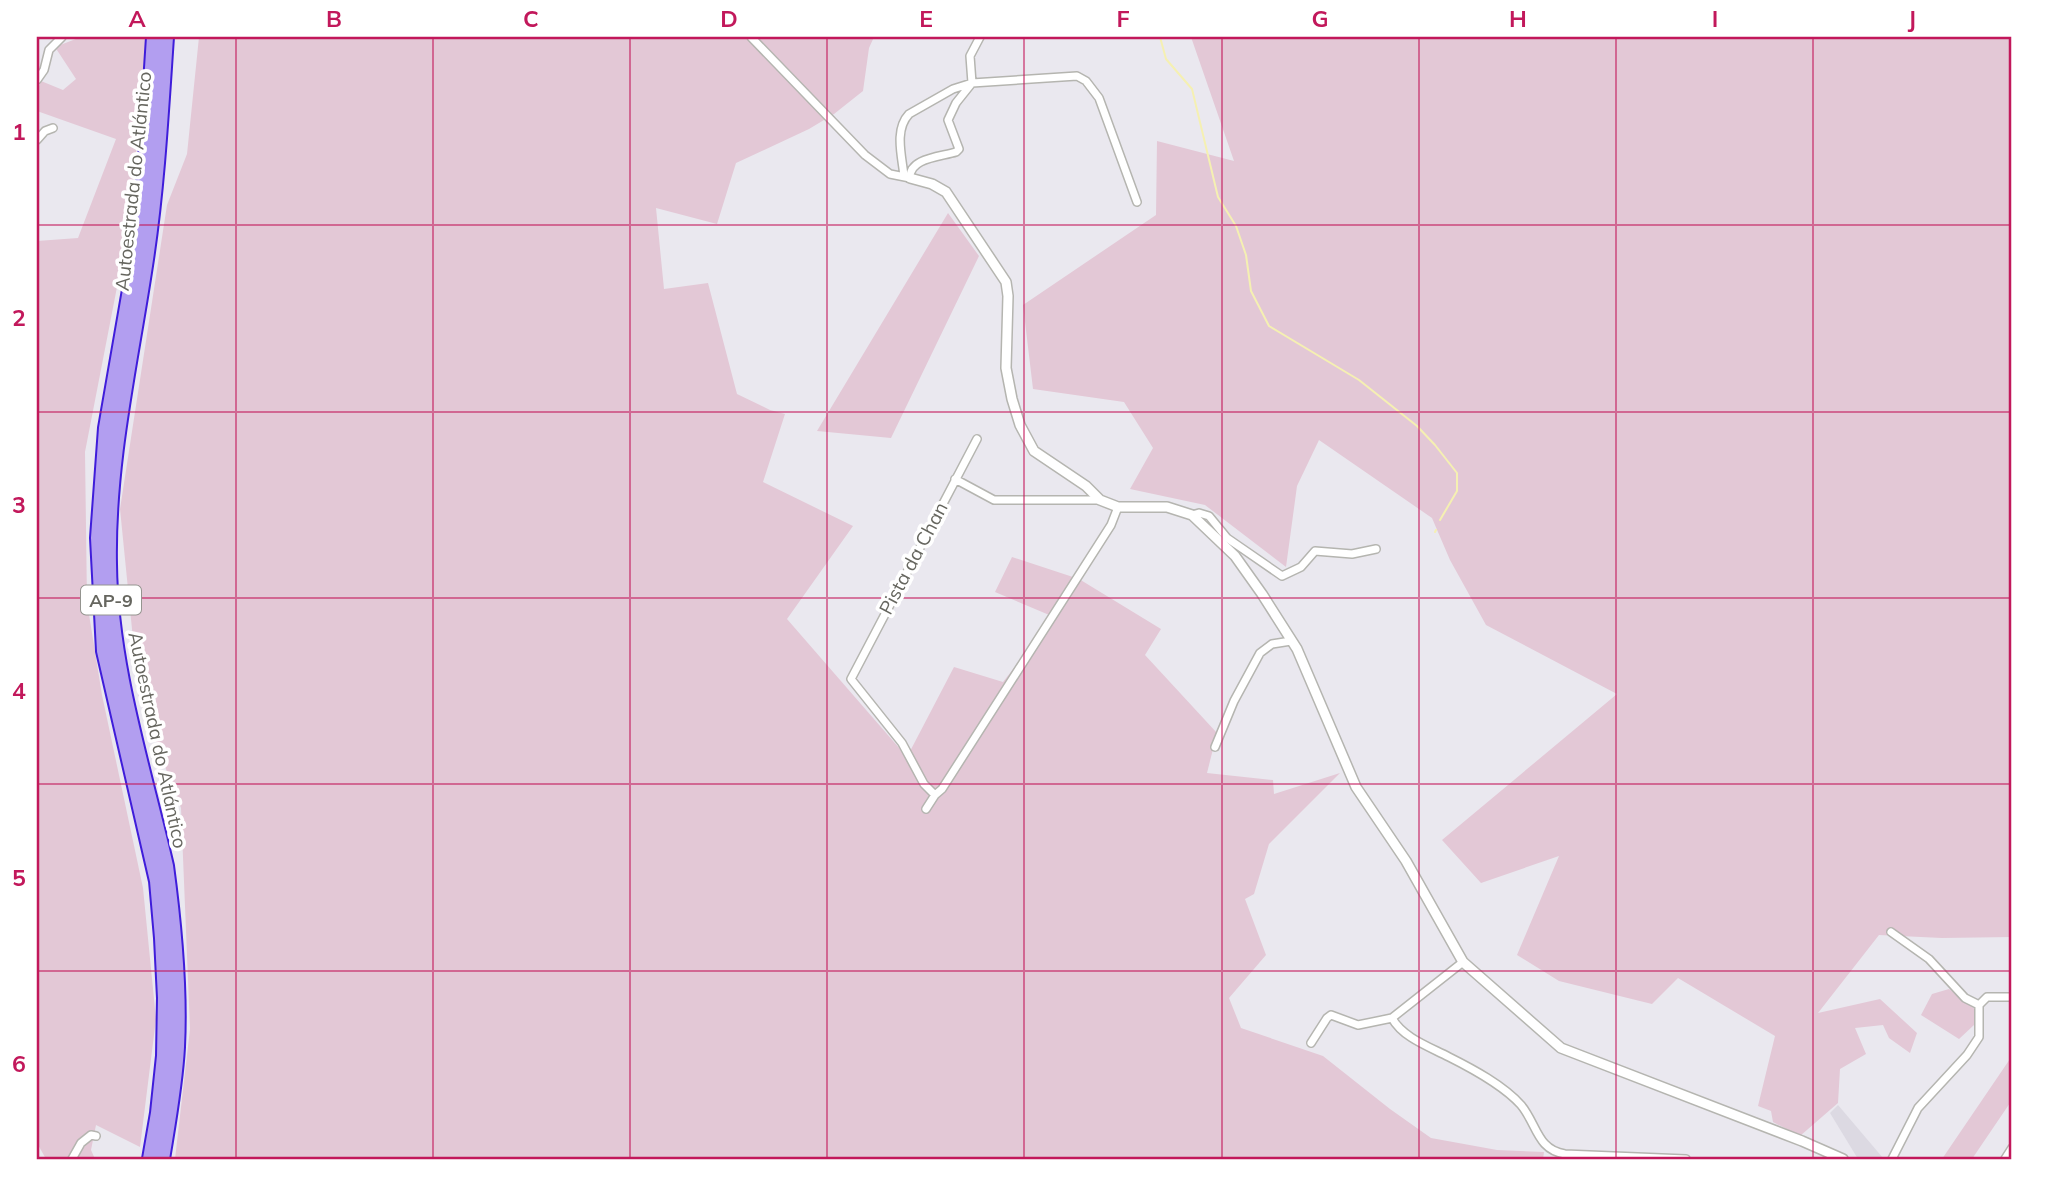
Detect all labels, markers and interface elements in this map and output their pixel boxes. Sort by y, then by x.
text: A [128,4,146,33]
text: B [326,4,342,33]
text: C [523,4,539,33]
text: D [720,4,738,33]
text: E [919,4,933,33]
text: F [1116,4,1130,33]
text: G [1311,4,1329,33]
text: H [1509,4,1527,33]
text: I [1712,4,1718,33]
text: J [1908,4,1916,33]
street label: Autoestrada do Atlántico [110,70,156,292]
text: 1 [12,117,26,146]
text: 2 [12,303,26,332]
text: 3 [12,490,26,519]
street label: Pista da Chan [873,498,953,618]
road number: AP-9 [81,586,141,614]
street label: Autoestrada do Atlántico [123,630,193,850]
text: 4 [12,676,26,705]
text: 5 [12,863,26,892]
text: 6 [12,1049,26,1078]

